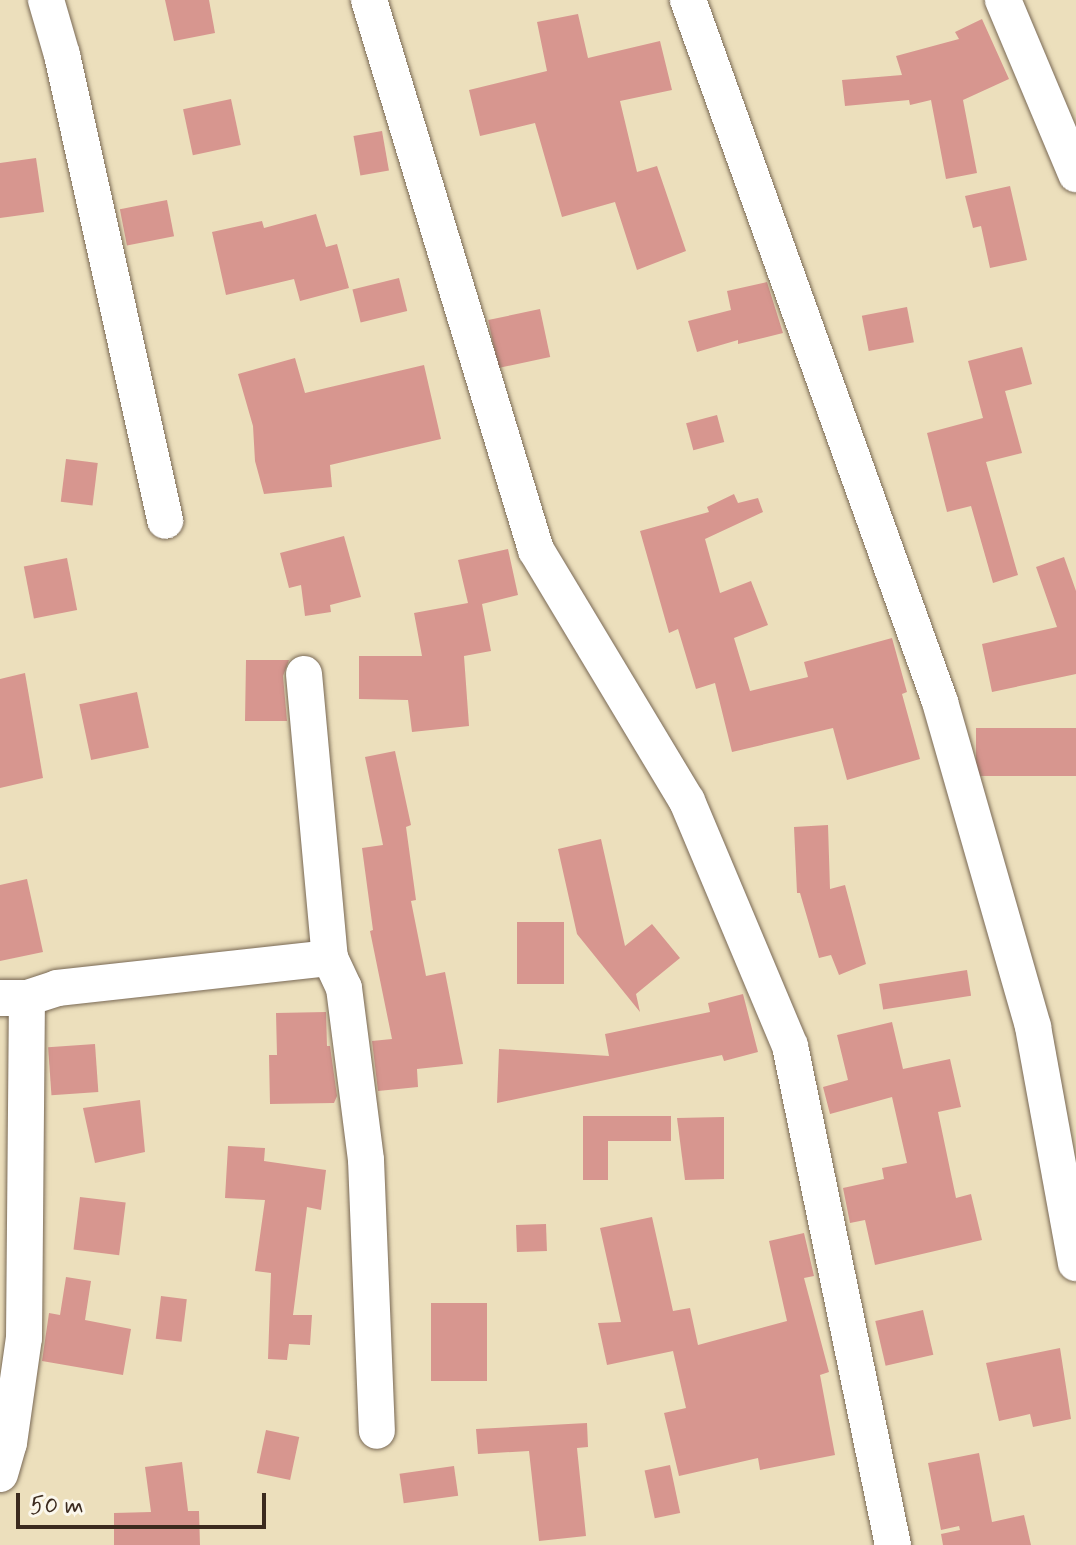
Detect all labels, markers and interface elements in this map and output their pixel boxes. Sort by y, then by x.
scale bar [20,1477,270,1527]
text: 50 m [30,1491,84,1522]

